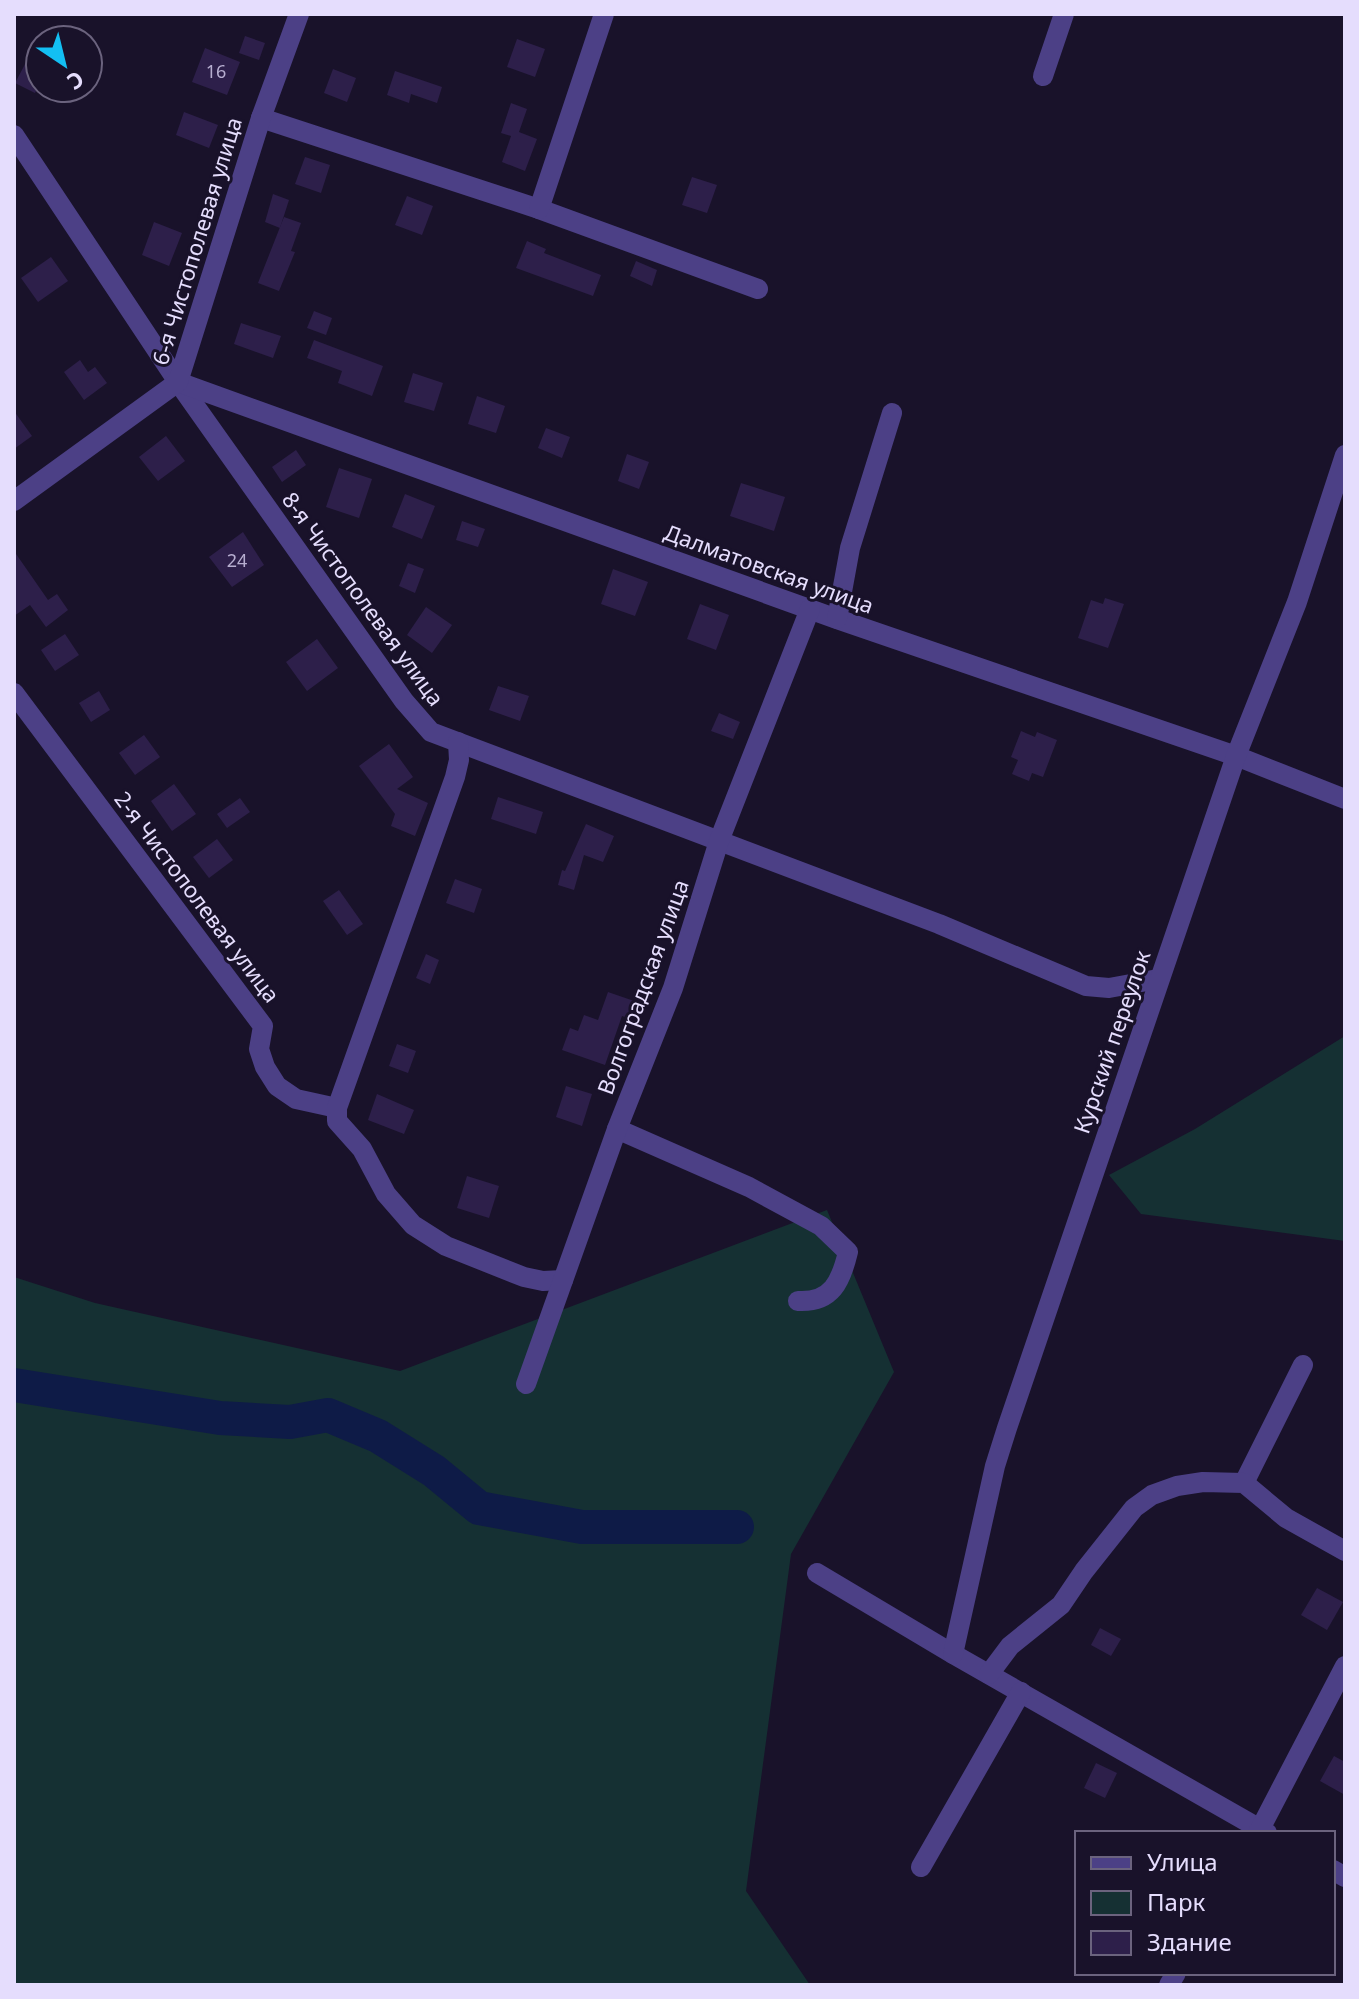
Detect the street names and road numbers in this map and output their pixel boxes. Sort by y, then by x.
street label: 6-я Чистополевая улица [144,113,248,368]
street label: 8-я Чистополевая улица [276,485,452,711]
street label: Далматовская улица [661,516,878,620]
street label: 2-я Чистополевая улица [108,785,287,1008]
street label: Волгоградская улица [589,875,695,1098]
street label: Курский переулок [1066,946,1157,1137]

